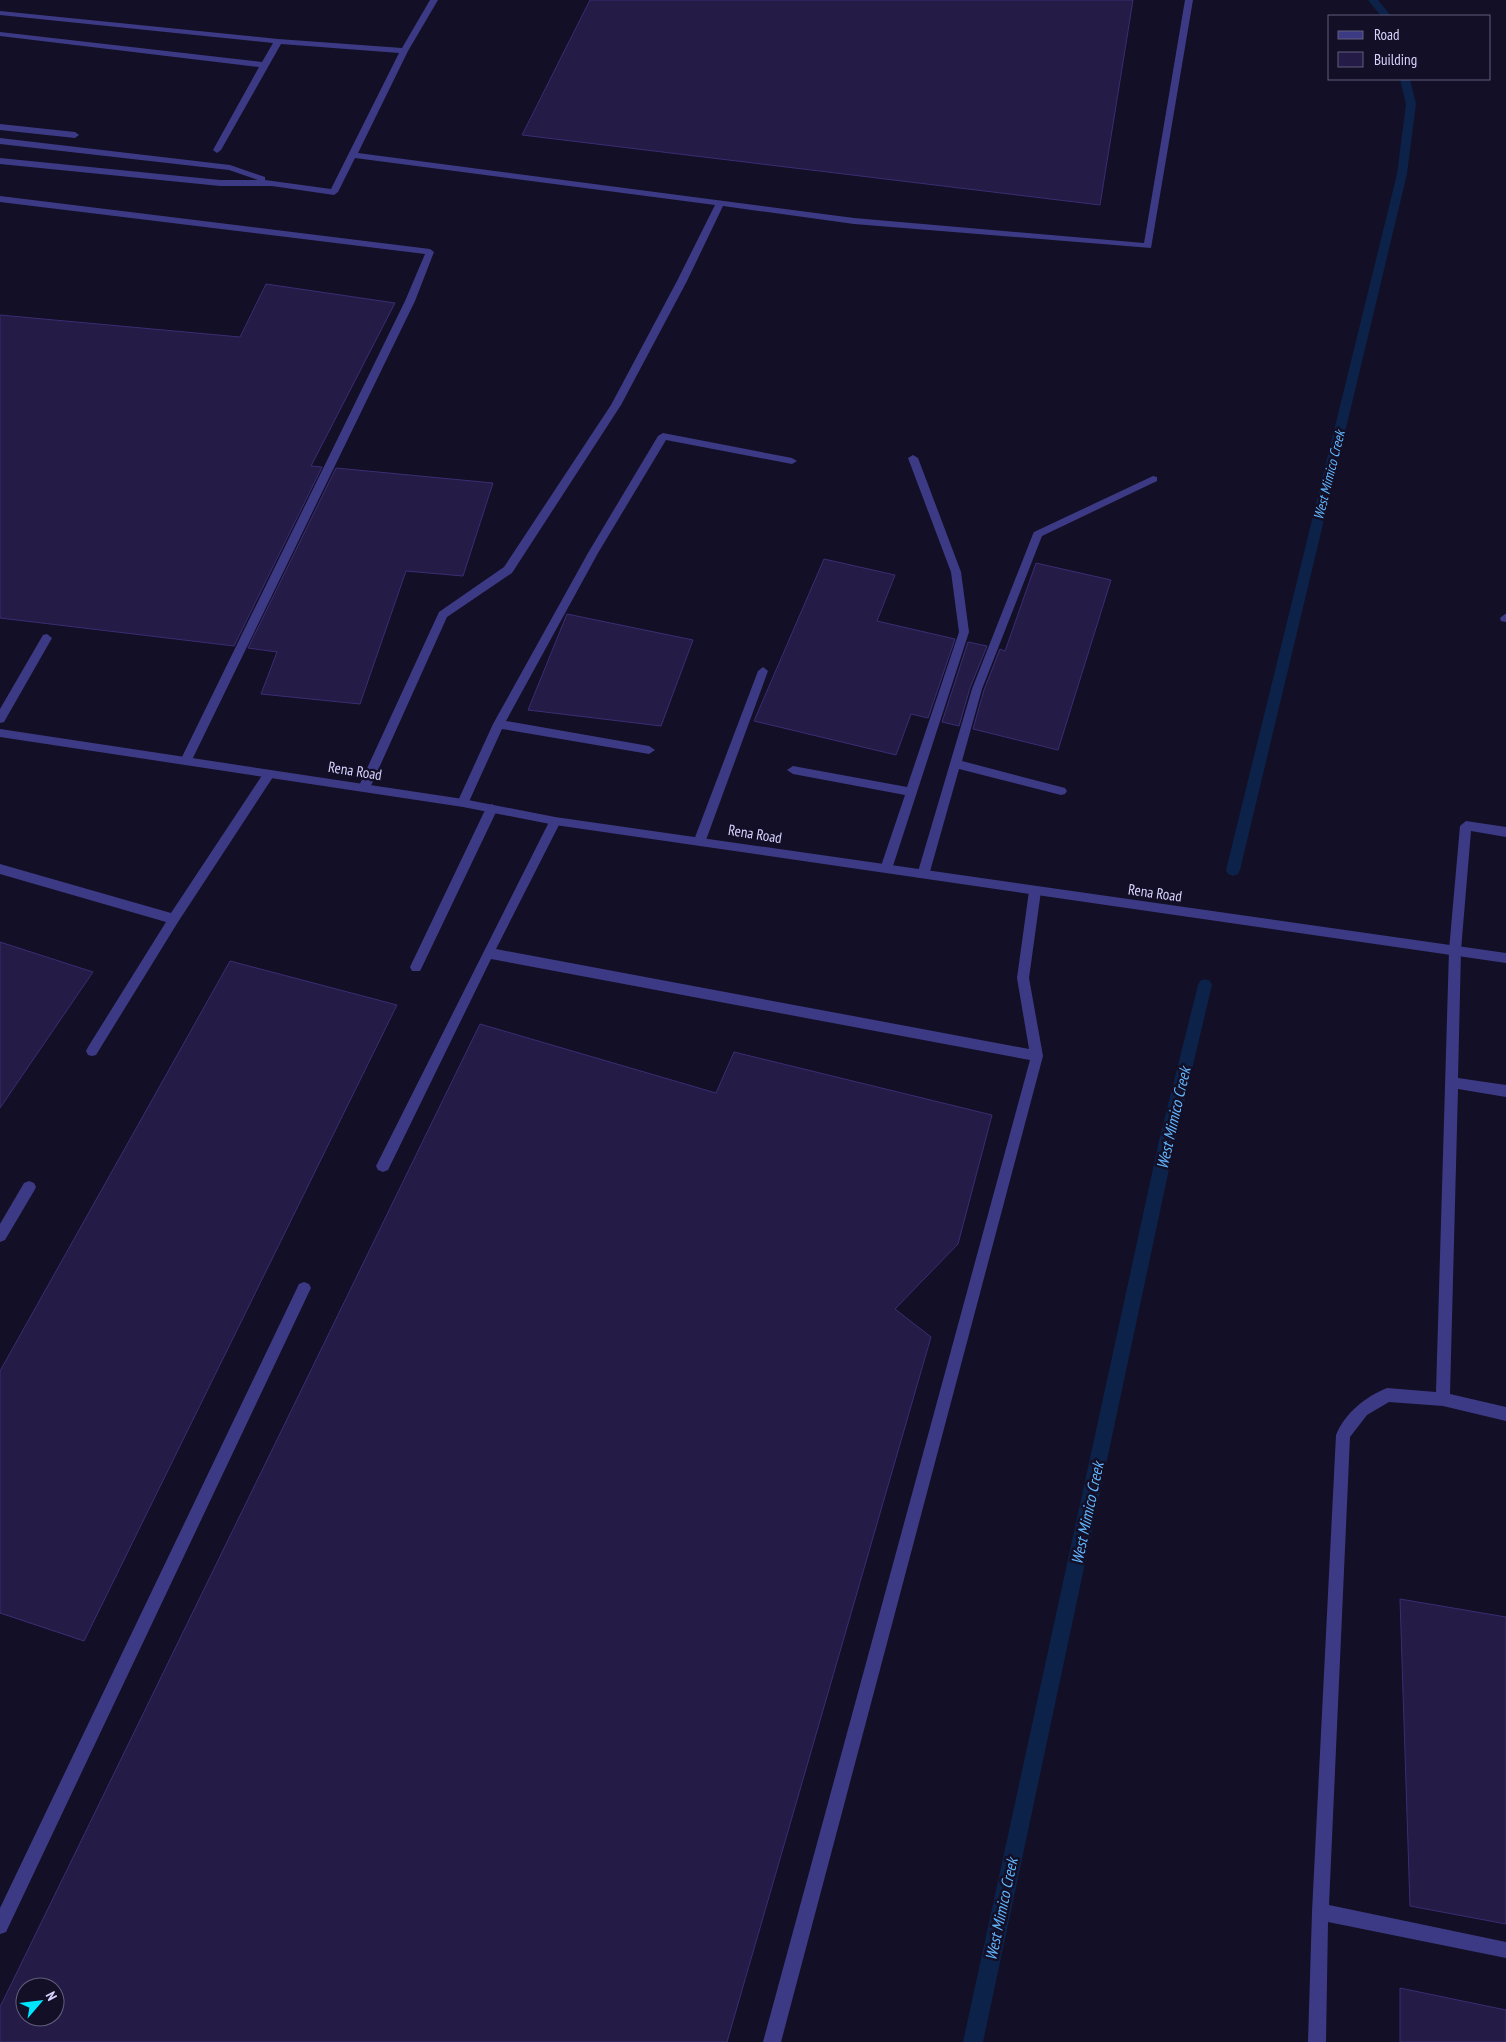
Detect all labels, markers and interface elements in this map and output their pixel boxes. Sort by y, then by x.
legend [1328,15,1491,80]
text: Road [1374,25,1400,44]
text: Building [1374,50,1417,69]
water label: West Mimico Creek [1309,427,1349,521]
street label: Rena Road [327,757,383,784]
street label: Rena Road [727,820,783,847]
street label: Rena Road [1127,879,1183,906]
water label: West Mimico Creek [1152,1063,1195,1171]
water label: West Mimico Creek [1066,1458,1108,1566]
water label: West Mimico Creek [980,1854,1022,1962]
north arrow [15,1977,65,2027]
text: N [42,1988,61,2003]

